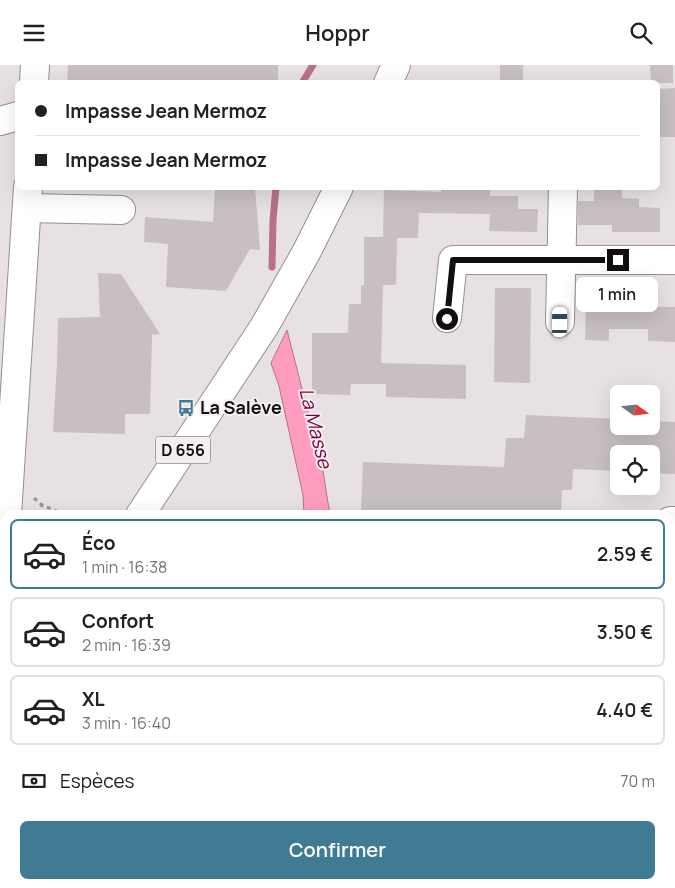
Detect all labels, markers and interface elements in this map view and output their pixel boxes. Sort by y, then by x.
text: Hoppr [305,18,370,48]
icon: menu [20,19,48,47]
icon: search [627,19,655,47]
text: Impasse Jean Mermoz [65,98,267,124]
text: Impasse Jean Mermoz [65,147,267,173]
route end [607,249,629,271]
callout: 1 min [577,277,659,313]
text: 1 min [598,283,636,305]
car [552,307,567,337]
route start [436,308,458,330]
water label: La Masse [294,385,339,473]
north arrow [610,385,660,435]
map controls [610,385,660,495]
place label: La Salève [200,395,282,419]
bus stop icon: La Salève [176,398,196,418]
road number: D 656 [156,437,210,463]
button: locate [610,445,660,495]
text: Éco [82,530,116,556]
icon: car [22,532,67,577]
text: 2.59 € [597,541,653,567]
text: 1 min · 16:38 [82,556,167,578]
text: Confort [82,608,154,634]
icon: car [22,610,67,655]
text: 3.50 € [597,619,653,645]
text: 2 min · 16:39 [82,634,171,656]
text: XL [82,686,105,712]
icon: car [22,688,67,733]
text: 4.40 € [596,697,653,723]
text: 3 min · 16:40 [82,712,171,734]
icon: cash [20,767,48,795]
text: Espèces [60,768,134,794]
text: 70 m [620,770,655,792]
button: Confirmer [20,821,655,879]

